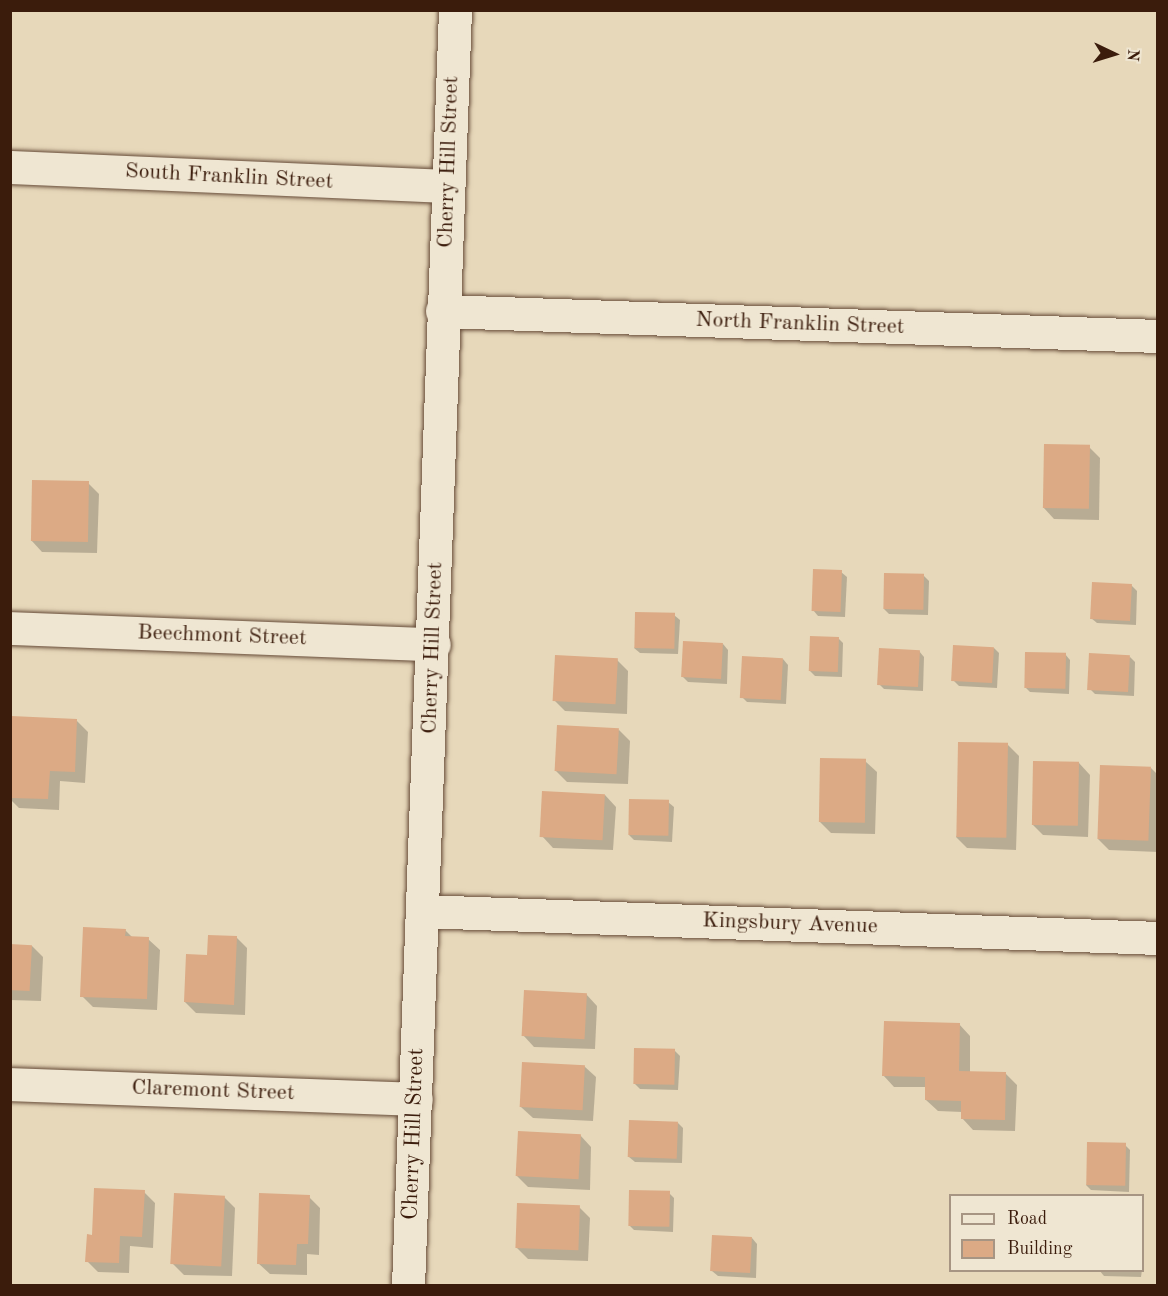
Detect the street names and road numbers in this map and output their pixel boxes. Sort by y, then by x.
street label: Cherry Hill Street [433,75,465,249]
street label: South Franklin Street [124,158,334,196]
street label: North Franklin Street [695,307,905,341]
street label: Cherry Hill Street [417,561,449,735]
street label: Beechmont Street [137,620,307,652]
street label: Kingsbury Avenue [702,908,878,940]
street label: Cherry Hill Street [398,1047,430,1221]
street label: Claremont Street [131,1075,295,1107]

